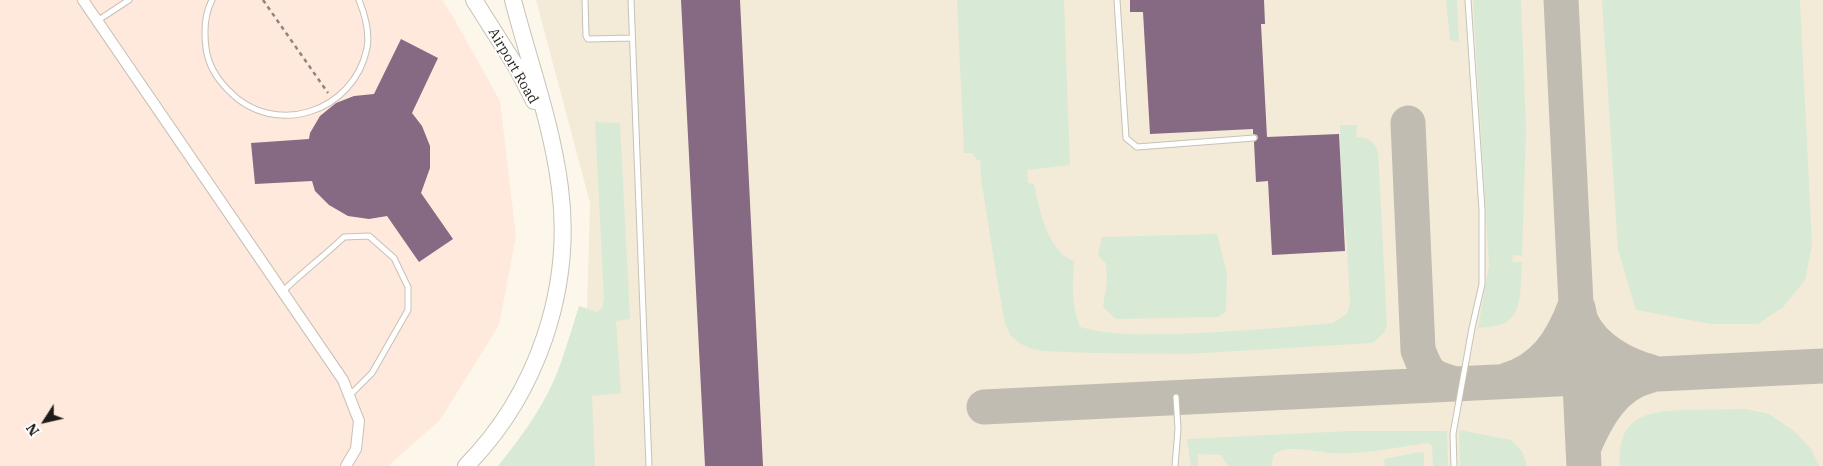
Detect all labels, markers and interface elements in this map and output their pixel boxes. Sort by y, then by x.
street label: Airport Road [485,25,541,107]
north arrow [20,396,70,446]
text: N [22,420,43,439]

